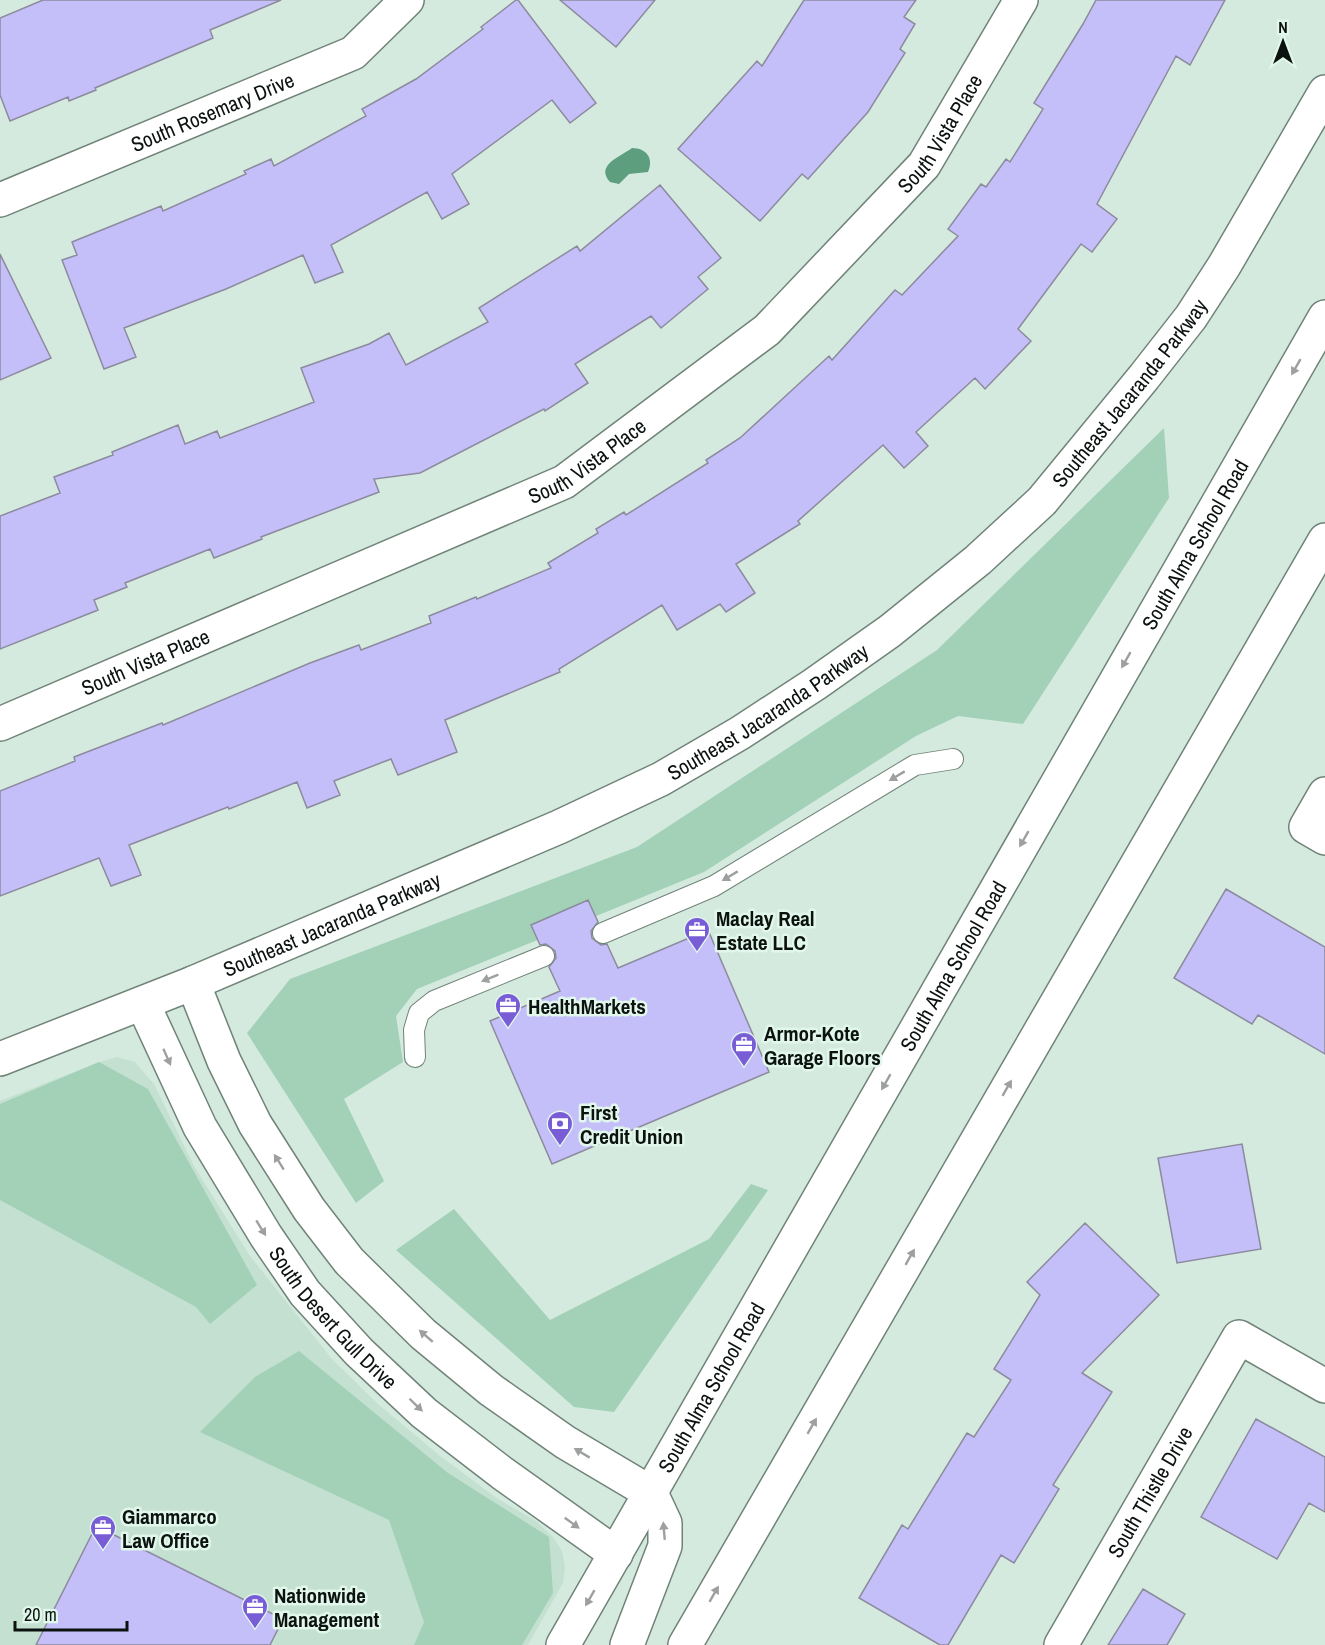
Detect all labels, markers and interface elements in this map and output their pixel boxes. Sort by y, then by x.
north arrow [1253,12,1313,72]
text: N [1278,16,1288,38]
street label: South Rosemary Drive [126,65,298,158]
street label: South Vista Place [890,69,989,199]
street label: Southeast Jacaranda Parkway [1045,293,1214,493]
one-way arrow [1290,359,1301,375]
street label: South Vista Place [523,411,652,510]
street label: South Alma School Road [1134,454,1255,635]
street label: South Vista Place [77,621,214,702]
street label: Southeast Jacaranda Parkway [662,636,874,787]
one-way arrow [1121,652,1132,668]
one-way arrow [889,770,905,781]
one-way arrow [1019,831,1029,848]
street label: Southeast Jacaranda Parkway [218,865,445,983]
one-way arrow [722,871,738,882]
street label: South Alma School Road [892,876,1013,1056]
place label: Maclay Real Estate LLC [716,904,815,957]
office icon: Maclay Real Estate LLC [682,915,712,953]
one-way arrow [481,973,499,983]
office icon: HealthMarkets [493,991,523,1029]
place label: HealthMarkets [528,992,646,1021]
place label: Armor-Kote Garage Floors [764,1019,881,1072]
office icon: Armor-Kote Garage Floors [729,1030,759,1068]
one-way arrow [162,1048,172,1066]
one-way arrow [881,1074,891,1091]
one-way arrow [1002,1080,1013,1096]
place label: First Credit Union [580,1098,683,1151]
bank icon: First Credit Union [545,1109,575,1147]
one-way arrow [273,1153,284,1170]
one-way arrow [255,1219,266,1236]
street label: South Desert Gull Drive [263,1240,404,1395]
one-way arrow [904,1249,915,1265]
street label: South Alma School Road [651,1297,771,1478]
one-way arrow [419,1330,434,1343]
one-way arrow [409,1398,423,1412]
one-way arrow [807,1417,817,1434]
street label: South Thistle Drive [1100,1421,1199,1563]
one-way arrow [574,1447,590,1458]
place label: Giammarco Law Office [122,1502,217,1555]
office icon: Giammarco Law Office [88,1513,118,1551]
one-way arrow [564,1516,579,1528]
one-way arrow [660,1521,669,1540]
place label: Nationwide Management [274,1581,380,1634]
one-way arrow [709,1585,719,1602]
one-way arrow [585,1590,595,1607]
office icon: Nationwide Management [240,1592,270,1630]
scale bar [15,1594,128,1632]
text: 20 m [24,1602,57,1627]

